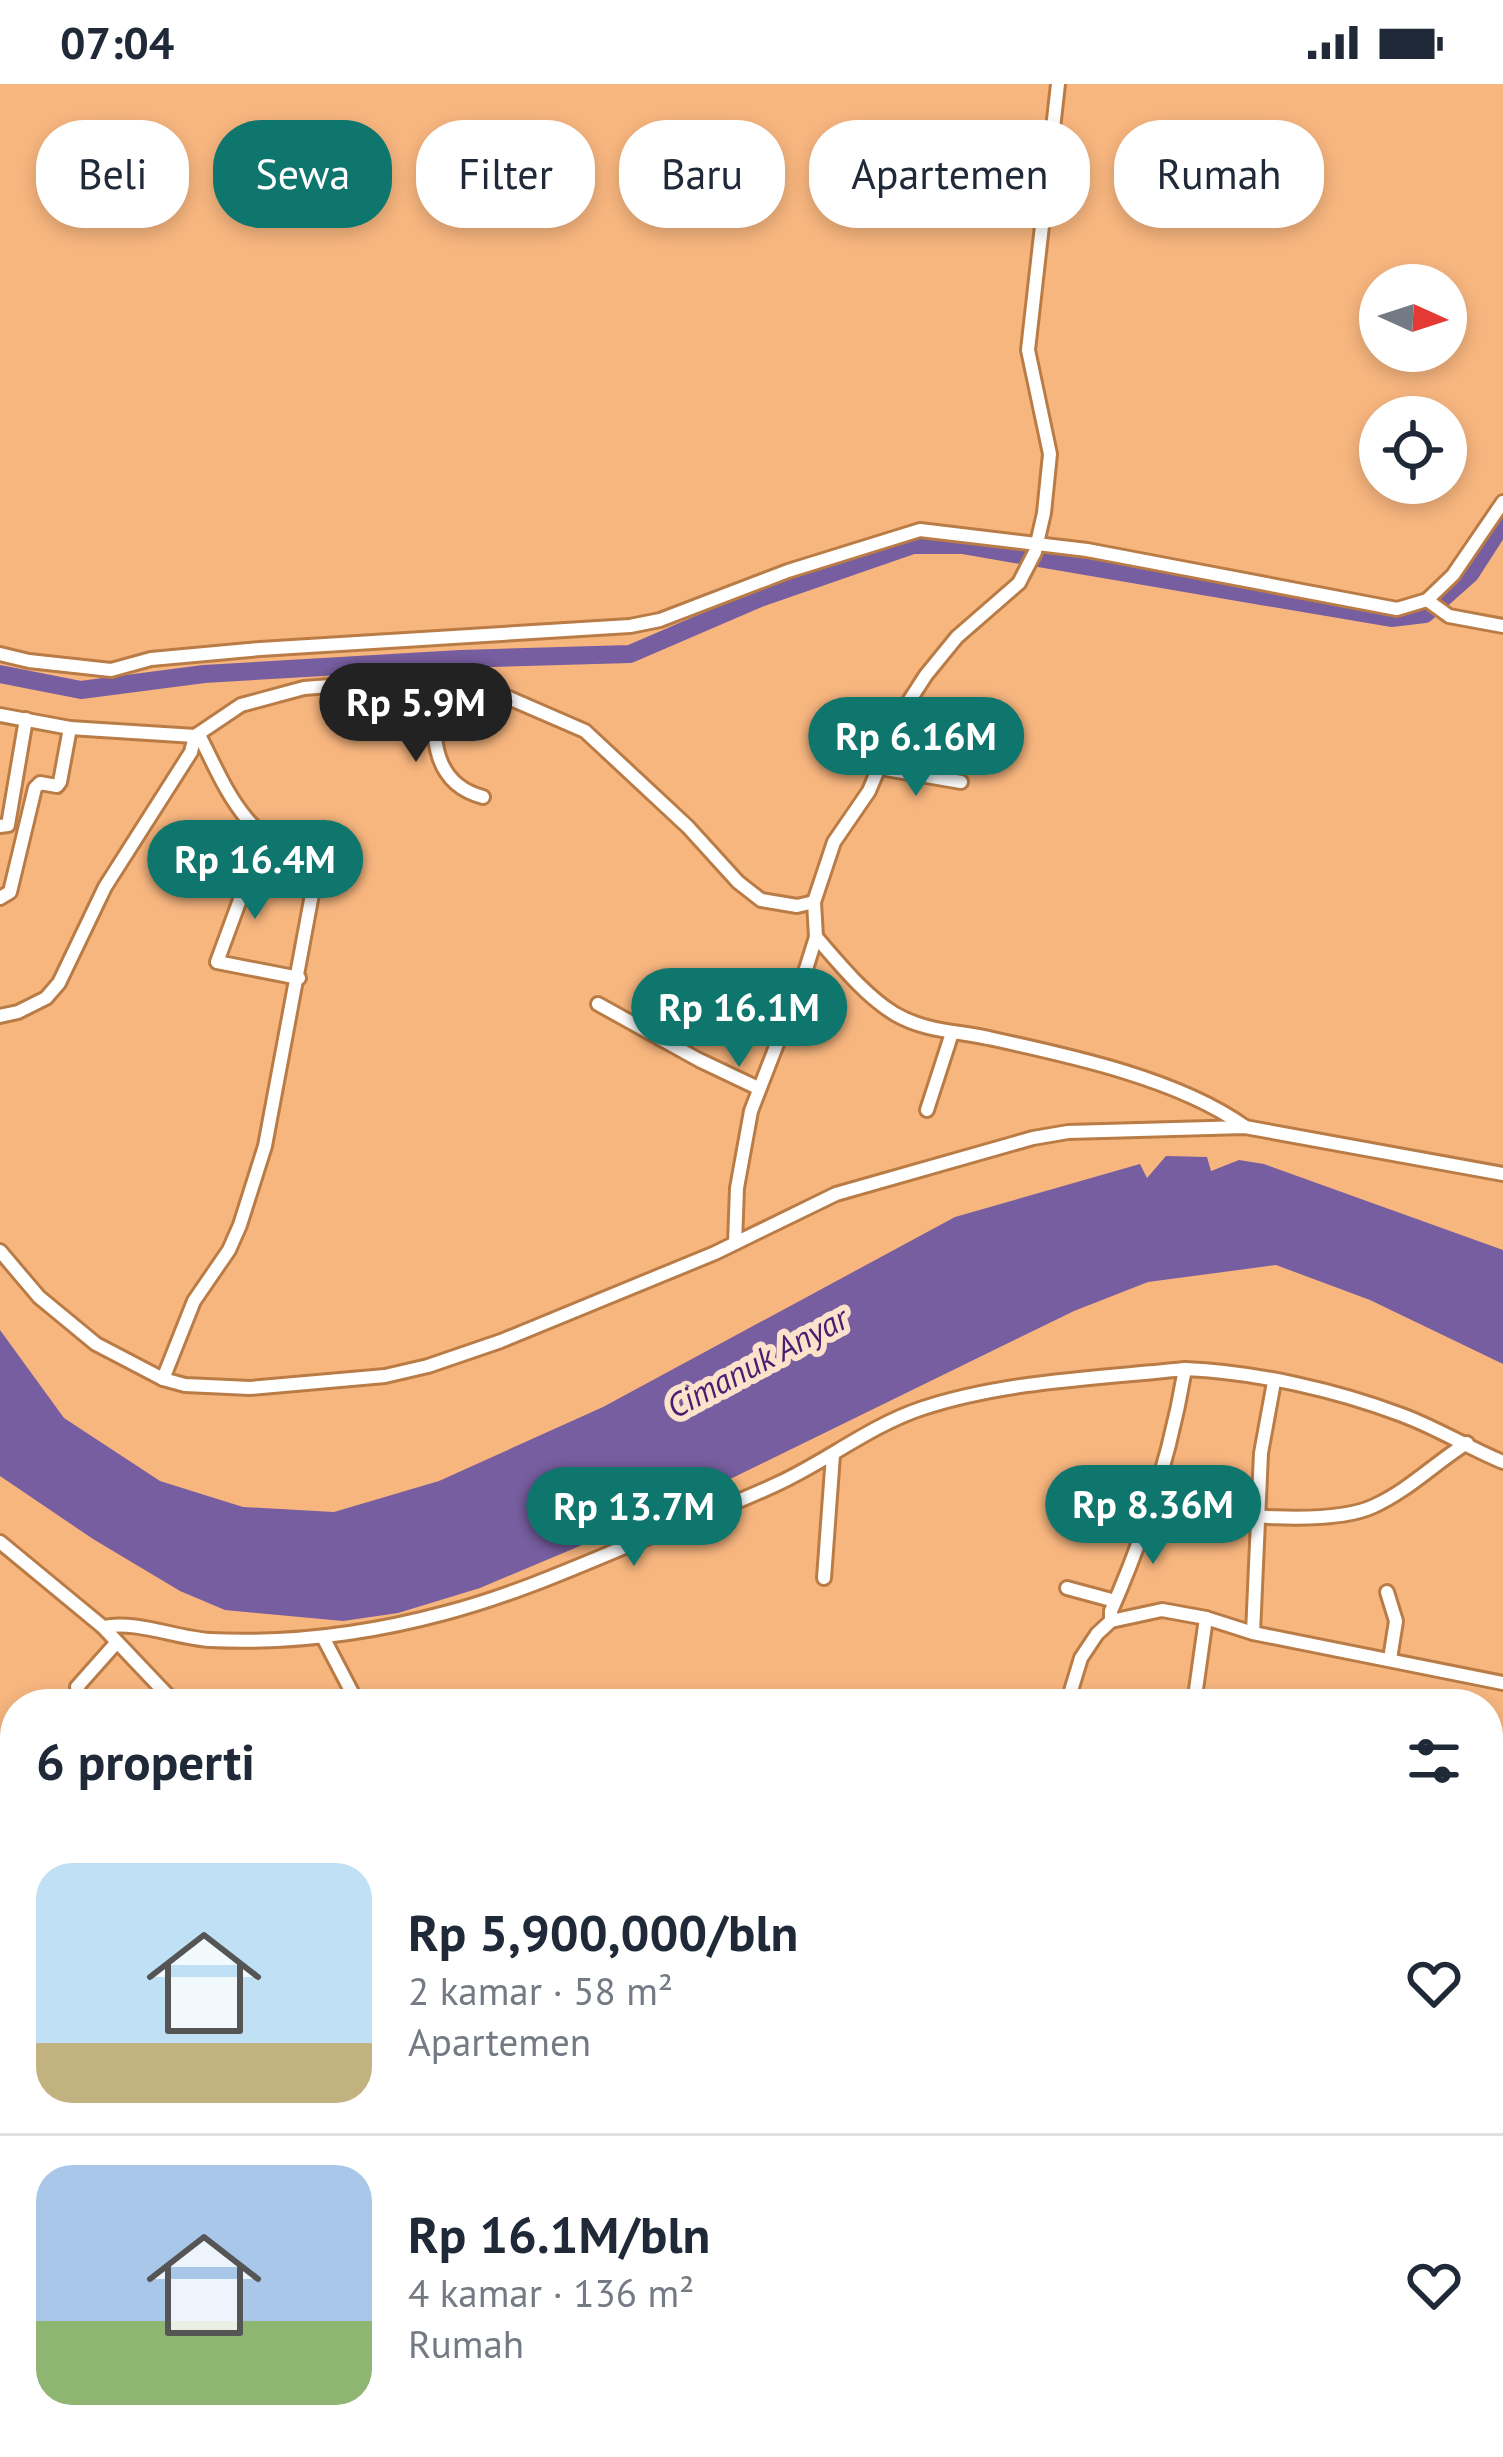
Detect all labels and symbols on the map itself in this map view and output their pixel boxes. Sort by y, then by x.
north arrow [1359,264,1467,372]
pin: Rp 5.9M [305,663,527,765]
pin: Rp 6.16M [792,697,1040,799]
pin: Rp 16.4M [131,820,379,922]
pin: Rp 16.1M [615,968,863,1070]
water label: Cimanuk Anyar [659,1295,857,1427]
pin: Rp 8.36M [1029,1465,1277,1567]
pin: Rp 13.7M [510,1467,758,1569]

